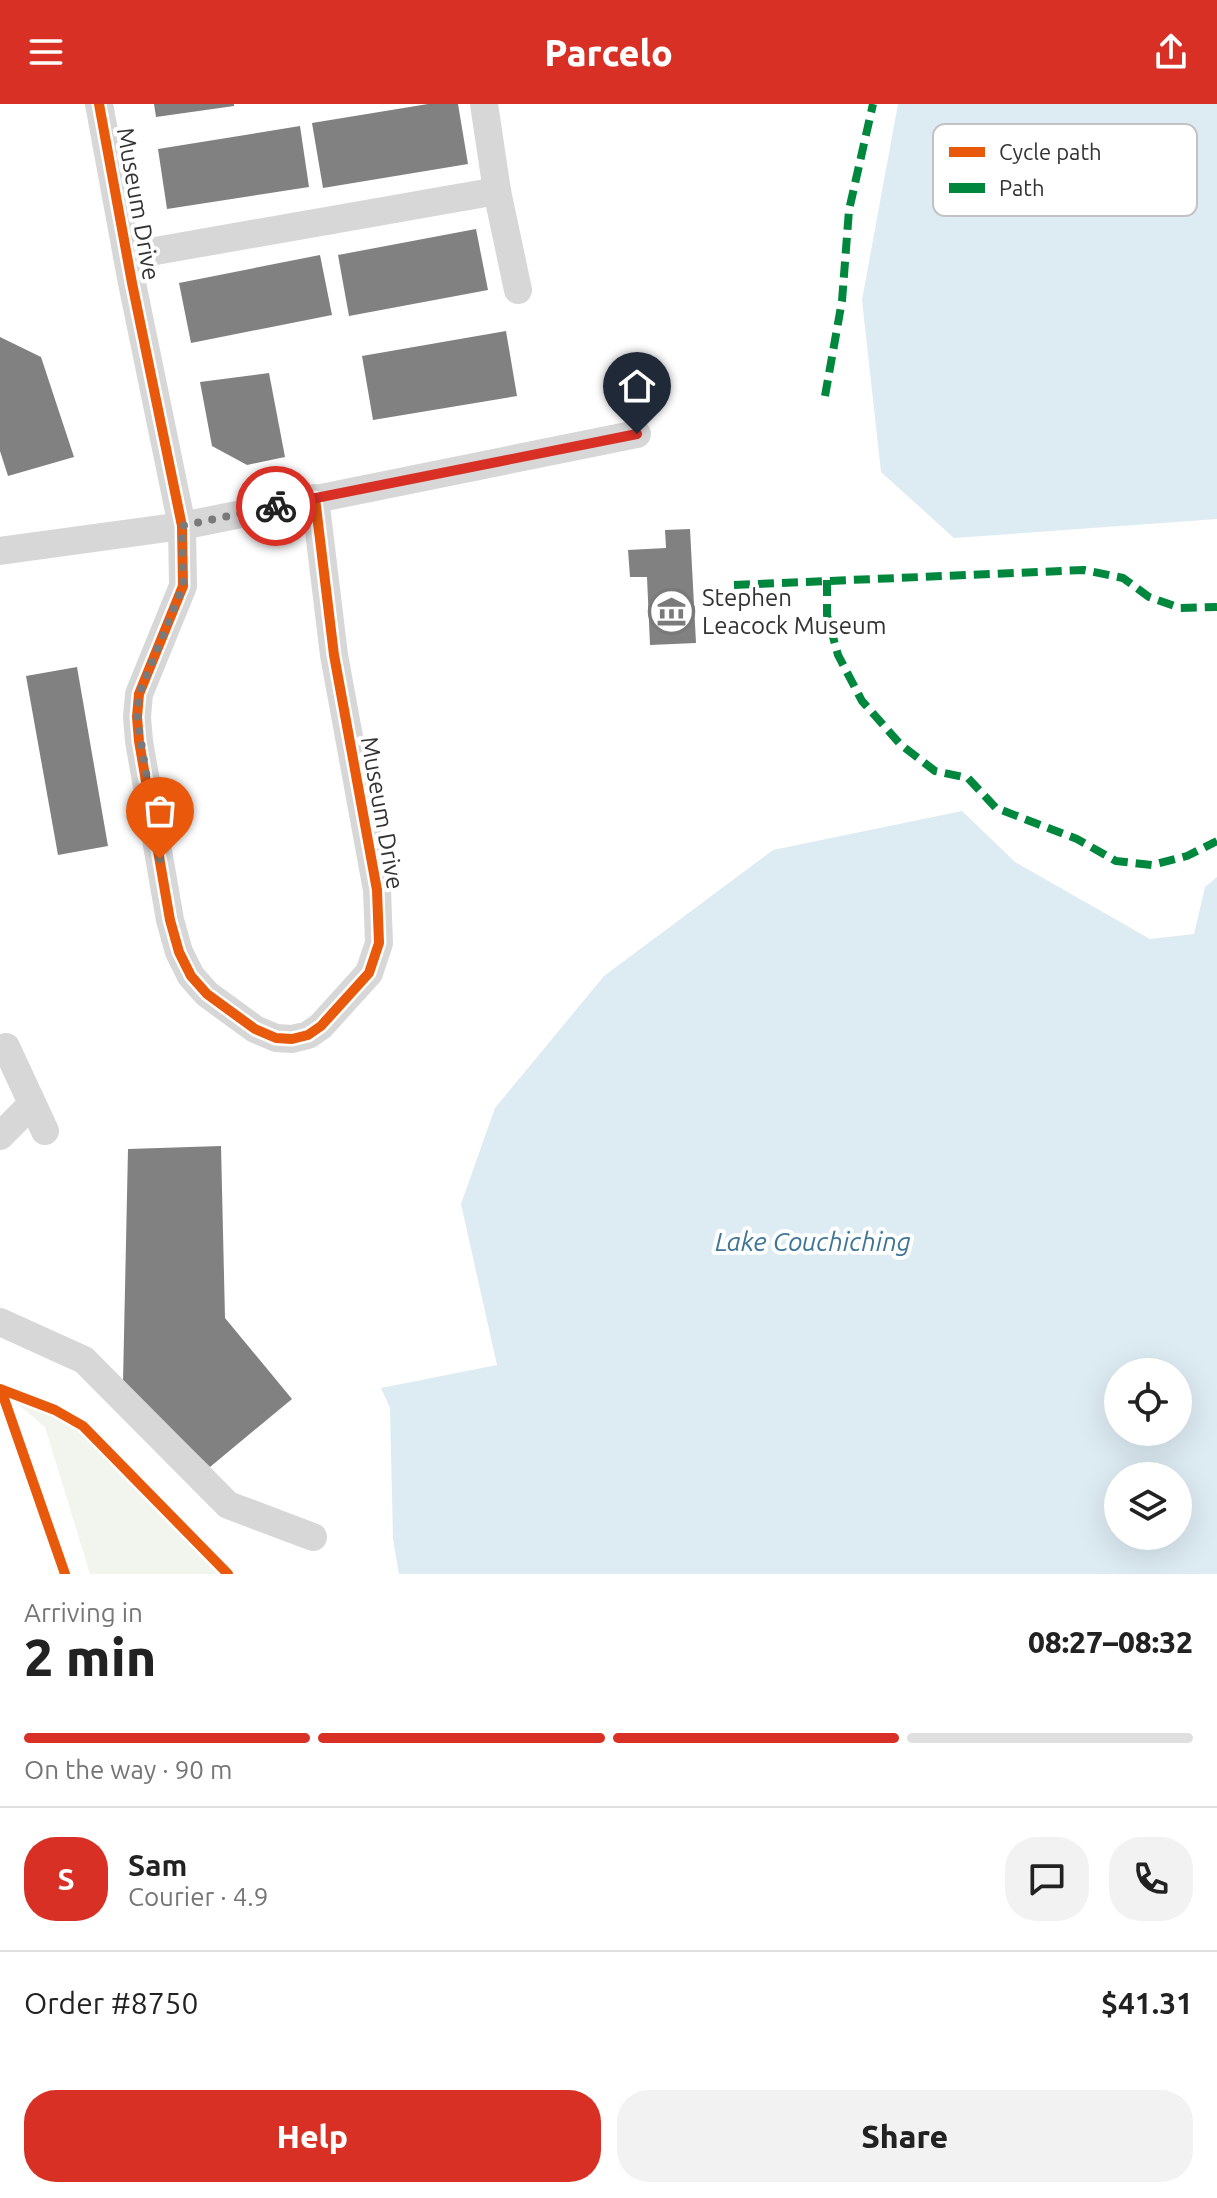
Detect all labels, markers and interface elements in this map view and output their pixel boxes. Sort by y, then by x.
icon: menu [24,30,68,74]
icon: share [1149,30,1193,74]
text: Parcelo [544,32,673,73]
legend [933,124,1197,216]
street label: Museum Drive [112,125,165,283]
text: Cycle path [999,139,1102,164]
text: Path [999,175,1044,200]
pin [603,352,671,434]
icon: home [615,364,659,408]
courier [236,466,316,546]
icon: bike [254,484,298,528]
place label: Stephen Leacock Museum [702,584,886,639]
museum icon: Stephen Leacock Museum [647,588,695,636]
street label: Museum Drive [356,734,409,892]
pin [126,777,194,859]
icon: bag [138,789,182,833]
water label: Lake Couchiching [715,1227,911,1256]
map controls [1104,1358,1192,1550]
button: locate [1104,1358,1192,1446]
button: layers [1104,1462,1192,1550]
text: Arriving in [24,1598,143,1627]
text: 08:27–08:32 [1028,1625,1193,1659]
text: 2 min [24,1628,156,1686]
text: On the way · 90 m [24,1755,232,1784]
button: chat [1005,1837,1089,1921]
button: phone [1109,1837,1193,1921]
text: Sam [128,1848,187,1882]
text: S [57,1862,75,1896]
text: Courier · 4.9 [128,1882,268,1911]
text: Order #8750 [24,1986,198,2020]
text: $41.31 [1101,1986,1193,2020]
button: Help [24,2090,601,2182]
button: Share [617,2090,1193,2182]

